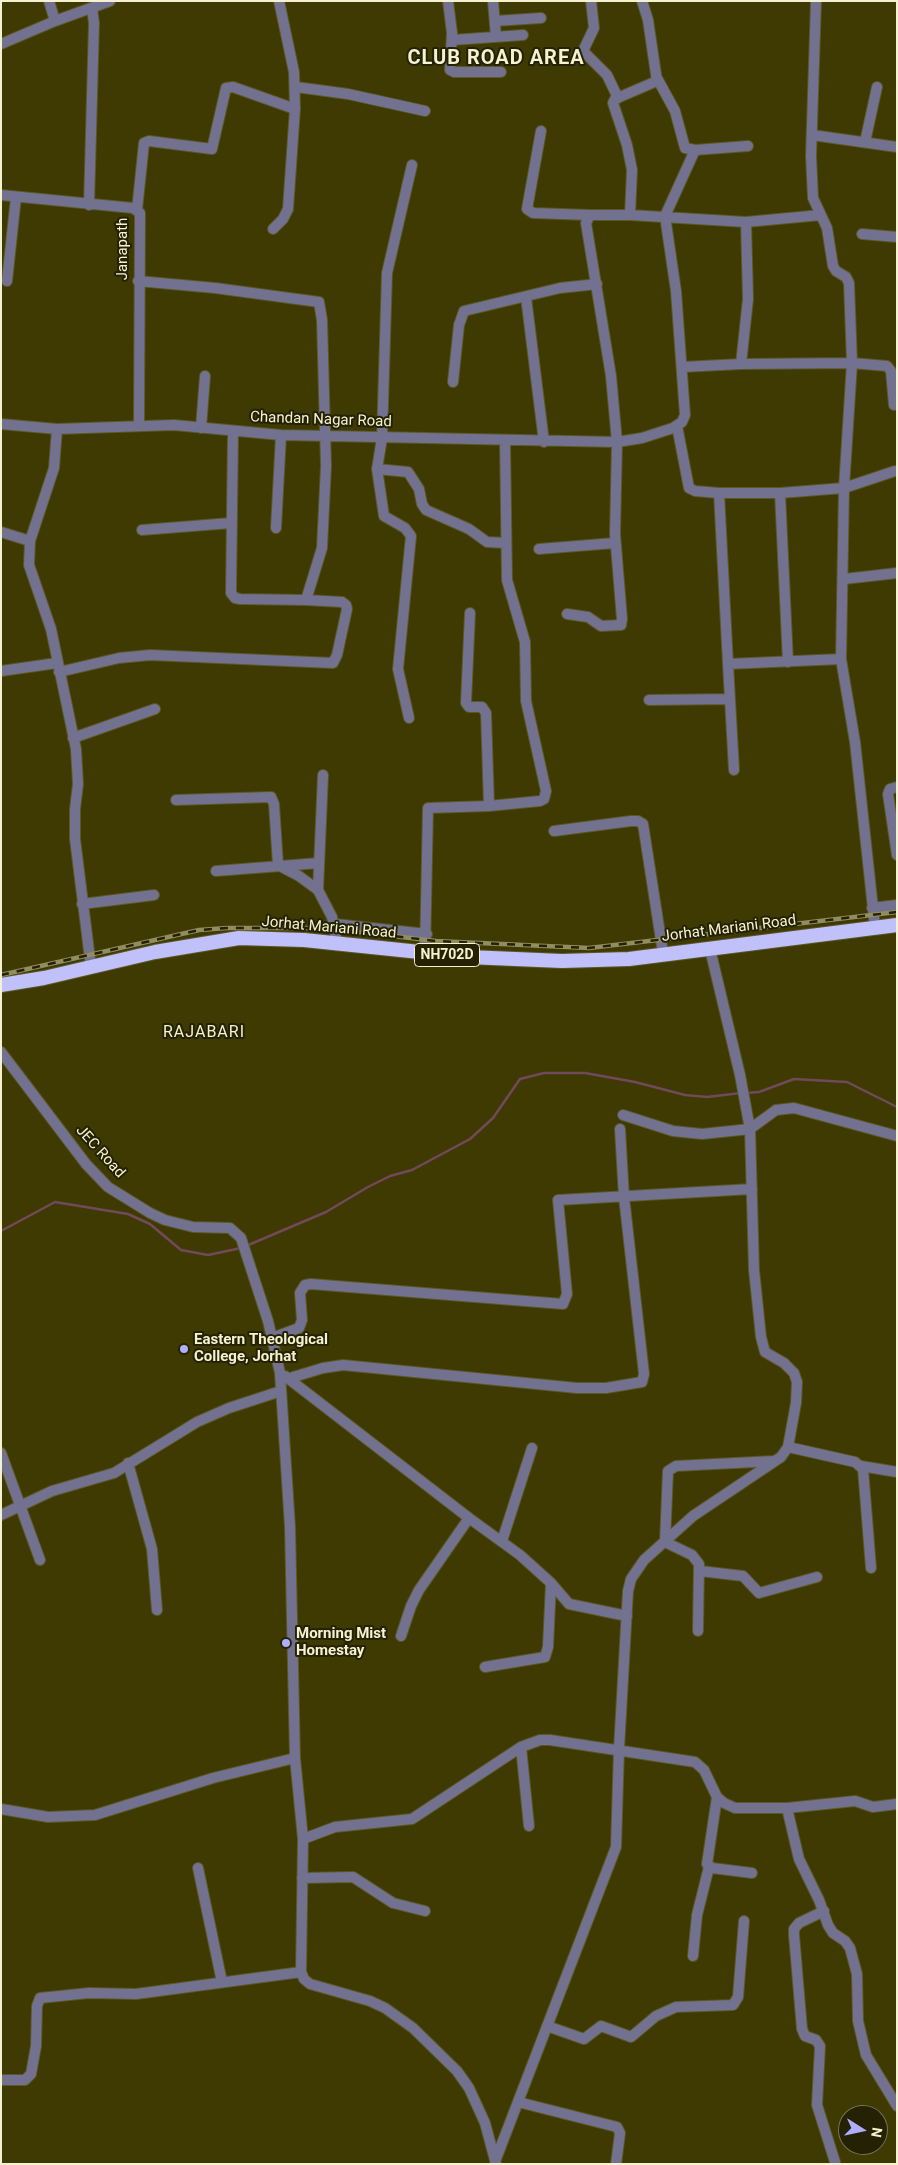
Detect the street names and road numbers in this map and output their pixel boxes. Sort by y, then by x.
street label: Janapath [114,218,132,280]
street label: Chandan Nagar Road [250,409,392,431]
street label: Jorhat Mariani Road [661,912,797,946]
street label: Jorhat Mariani Road [261,913,397,943]
road number: NH702D [414,944,480,966]
street label: JEC Road [72,1122,128,1182]

